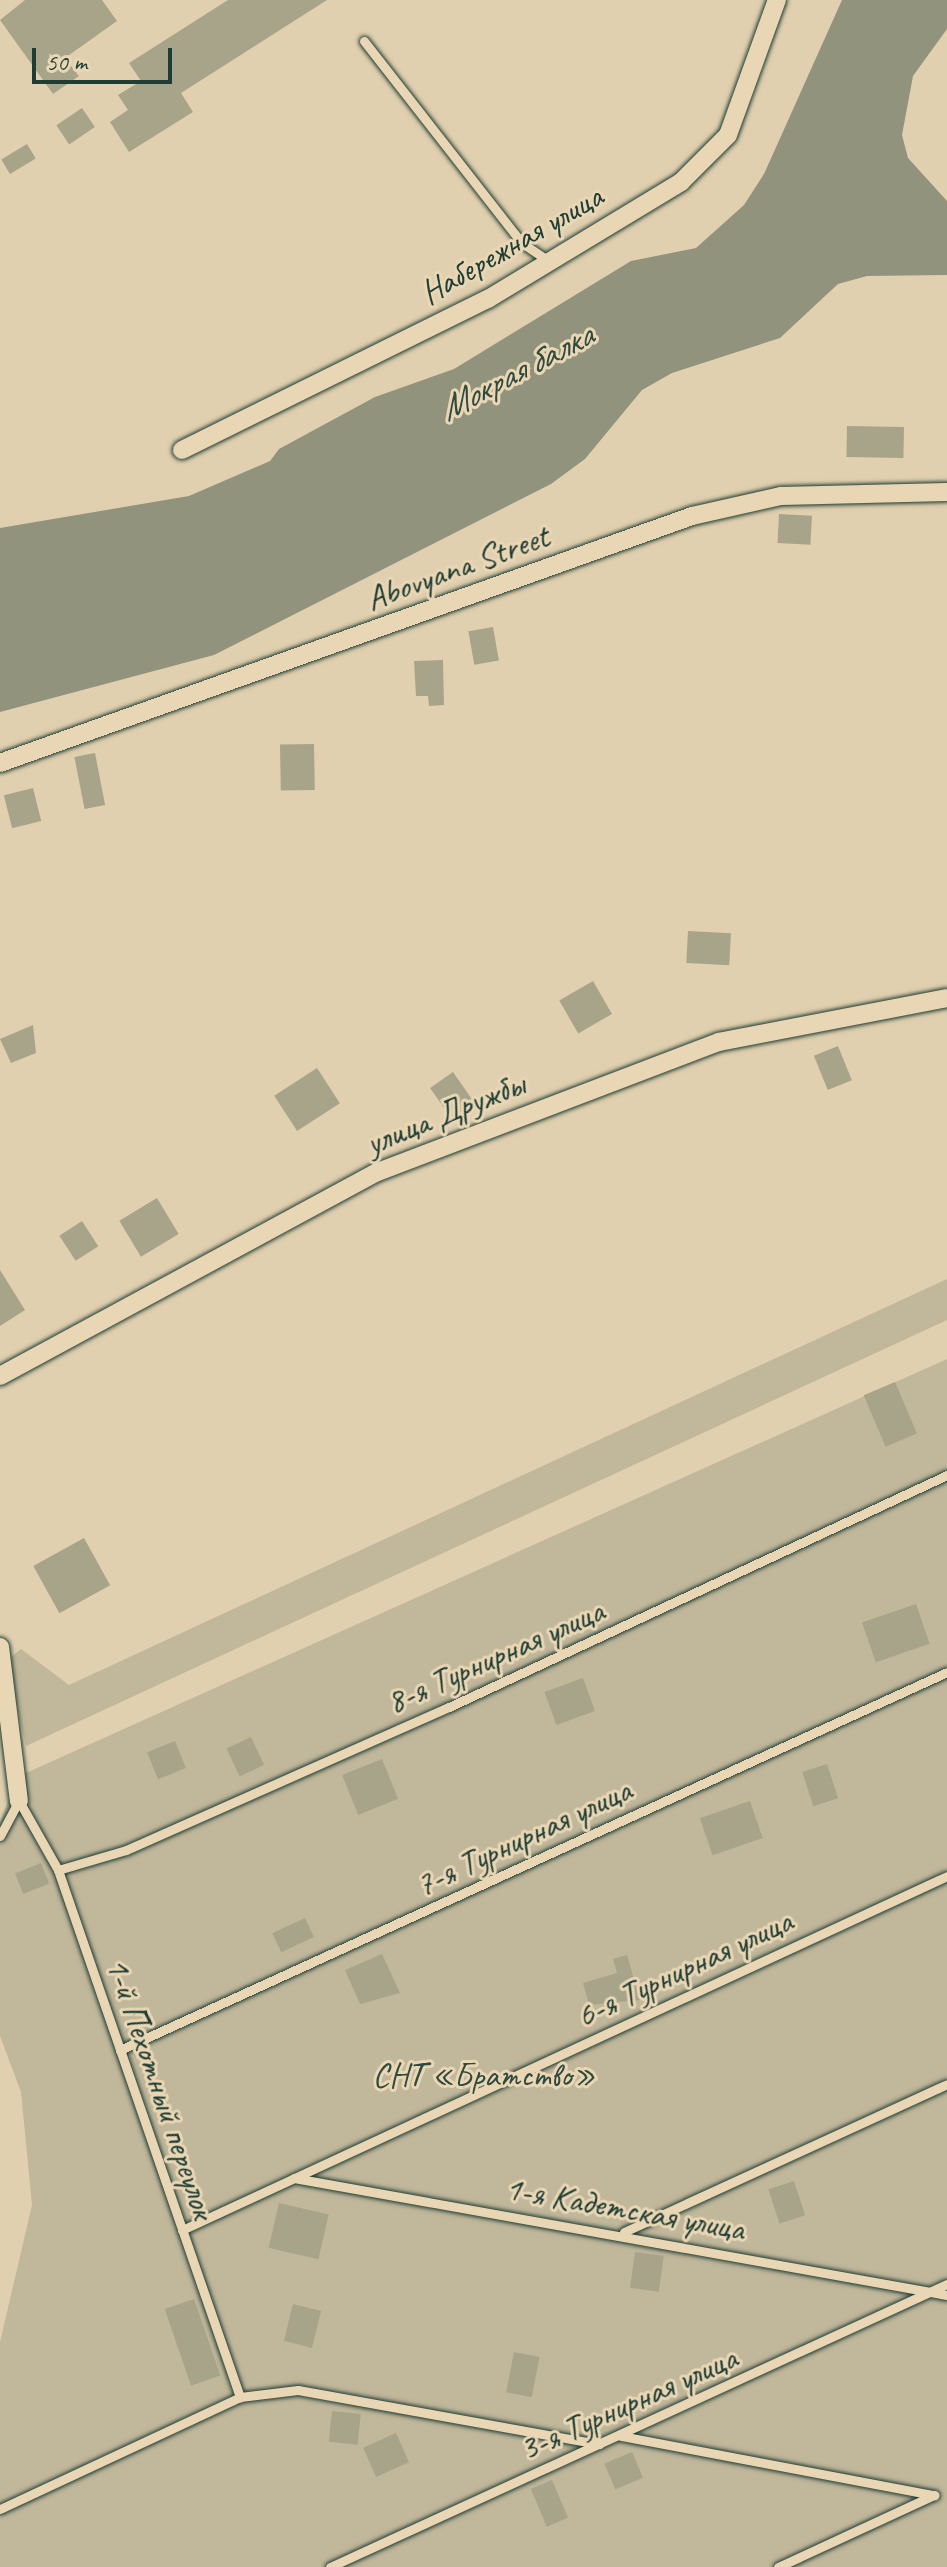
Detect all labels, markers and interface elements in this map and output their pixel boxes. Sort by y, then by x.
scale bar [36,32,176,82]
text: 50 m [46,47,87,77]
street label: Набережная улица [411,174,611,314]
water label: Мокрая балка [433,314,599,430]
street label: Abovyana Street [360,515,554,619]
street label: улица Дружбы [360,1063,530,1163]
street label: 8-я Турнирная улица [377,1589,613,1723]
street label: 7-я Турнирная улица [406,1768,640,1906]
street label: 6-я Турнирная улица [567,1899,801,2037]
street label: 1-й Пехотный переулок [97,1952,225,2224]
park label: СНТ «Братство» [372,2055,596,2095]
street label: 1-я Кадетская улица [500,2167,750,2249]
street label: 3-я Турнирная улица [510,2336,746,2470]

